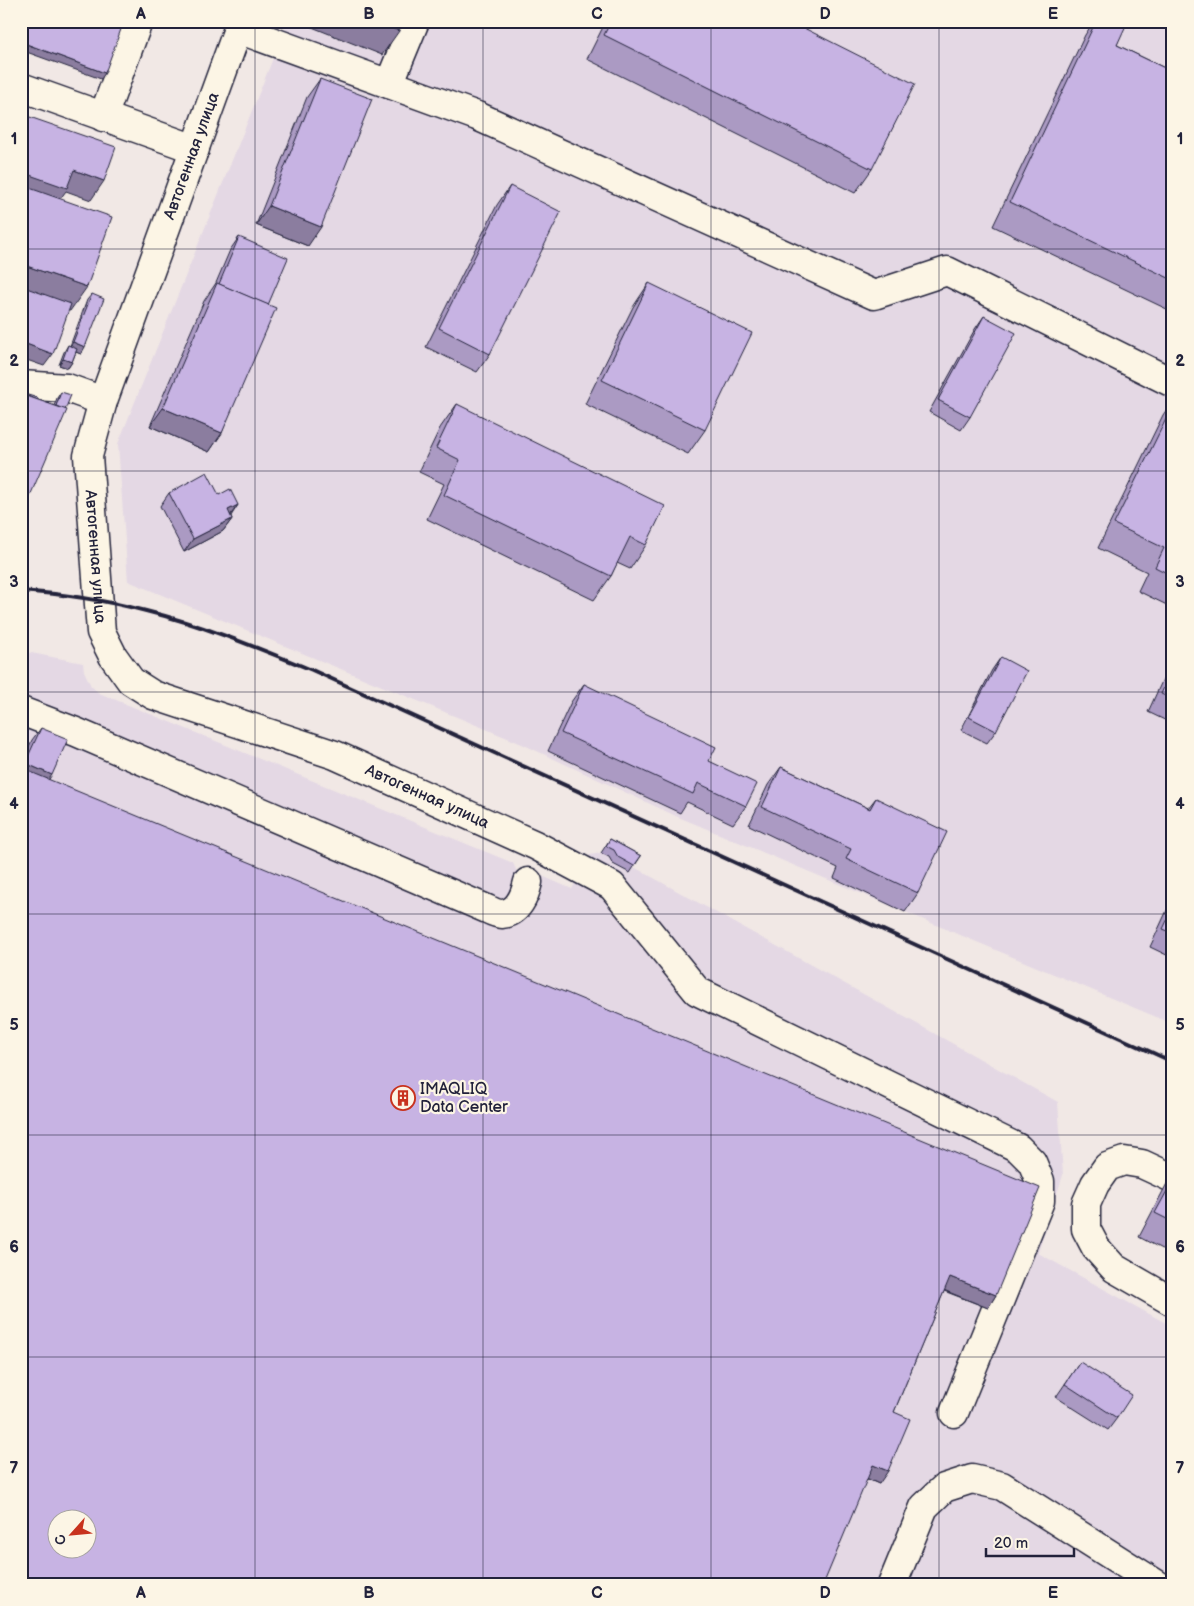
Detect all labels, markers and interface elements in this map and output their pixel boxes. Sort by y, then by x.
text: A [135,5,146,24]
text: B [363,5,375,24]
text: C [591,5,603,24]
text: D [819,5,831,24]
text: E [1048,5,1058,24]
street label: Автогенная улица [160,89,224,223]
text: 1 [11,130,17,149]
text: 1 [1177,130,1183,149]
text: 2 [9,352,19,371]
text: 2 [1175,352,1185,371]
street label: Автогенная улица [81,488,110,625]
text: 3 [9,573,19,592]
text: 3 [1175,573,1185,592]
street label: Автогенная улица [361,760,493,833]
text: 4 [9,795,19,814]
text: 4 [1175,795,1185,814]
text: 5 [9,1016,19,1035]
text: 5 [1175,1016,1185,1035]
place label: IMAQLIQ Data Center [420,1080,508,1117]
building icon: IMAQLIQ Data Center [390,1085,416,1111]
text: 6 [9,1238,19,1257]
text: 6 [1175,1238,1185,1257]
text: 7 [10,1459,19,1478]
text: 7 [1176,1459,1185,1478]
north arrow [48,1508,98,1558]
scale bar [986,1526,1074,1558]
text: С [51,1531,71,1548]
text: 20 m [994,1534,1028,1553]
text: A [135,1584,146,1603]
text: B [363,1584,375,1603]
text: C [591,1584,603,1603]
text: D [819,1584,831,1603]
text: E [1048,1584,1058,1603]

